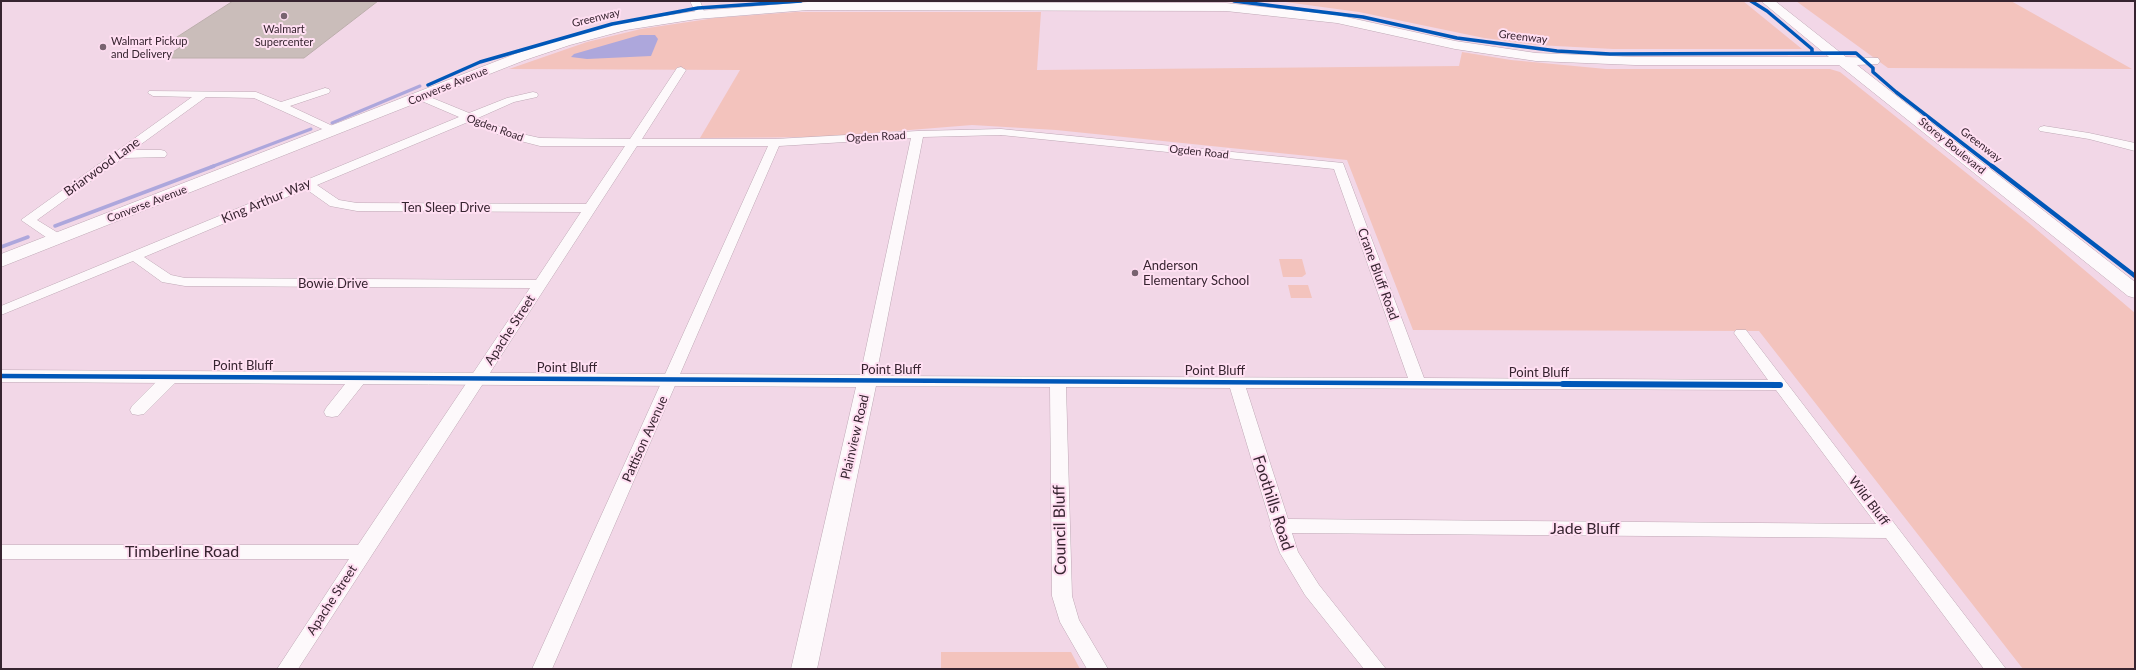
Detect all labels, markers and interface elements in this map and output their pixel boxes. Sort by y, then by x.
street label: Greenway [571,6,621,30]
marker: Walmart Supercenter [279,11,289,21]
place label: Walmart Supercenter [255,22,313,48]
street label: Greenway [1498,27,1548,47]
place label: Walmart Pickup and Delivery [111,34,187,60]
marker: Walmart Pickup and Delivery [98,42,108,52]
street label: Converse Avenue [406,64,490,108]
street label: Ogden Road [465,112,525,144]
street label: Storey Boulevard [1916,115,1988,177]
street label: Greenway [1958,125,2004,165]
street label: Ogden Road [846,129,906,145]
street label: Briarwood Lane [61,134,143,200]
street label: Ogden Road [1169,142,1229,162]
street label: King Arthur Way [219,175,313,227]
street label: Converse Avenue [105,183,189,225]
street label: Ten Sleep Drive [402,200,490,216]
street label: Crane Bluff Road [1354,226,1402,322]
place label: Anderson Elementary School [1143,258,1249,289]
marker: Anderson Elementary School [1130,268,1140,278]
street label: Bowie Drive [298,276,368,292]
street label: Apache Street [482,292,538,368]
street label: Point Bluff [213,358,273,374]
street label: Point Bluff [537,360,597,376]
street label: Point Bluff [861,362,921,378]
street label: Point Bluff [1185,363,1245,379]
street label: Point Bluff [1509,365,1569,381]
street label: Pattison Avenue [619,393,671,485]
street label: Plainview Road [838,393,872,481]
street label: Foothills Road [1249,453,1297,553]
street label: Wild Bluff [1845,473,1893,529]
street label: Council Bluff [1050,485,1070,575]
street label: Jade Bluff [1550,519,1620,539]
street label: Timberline Road [125,542,239,562]
street label: Apache Street [304,562,360,638]

